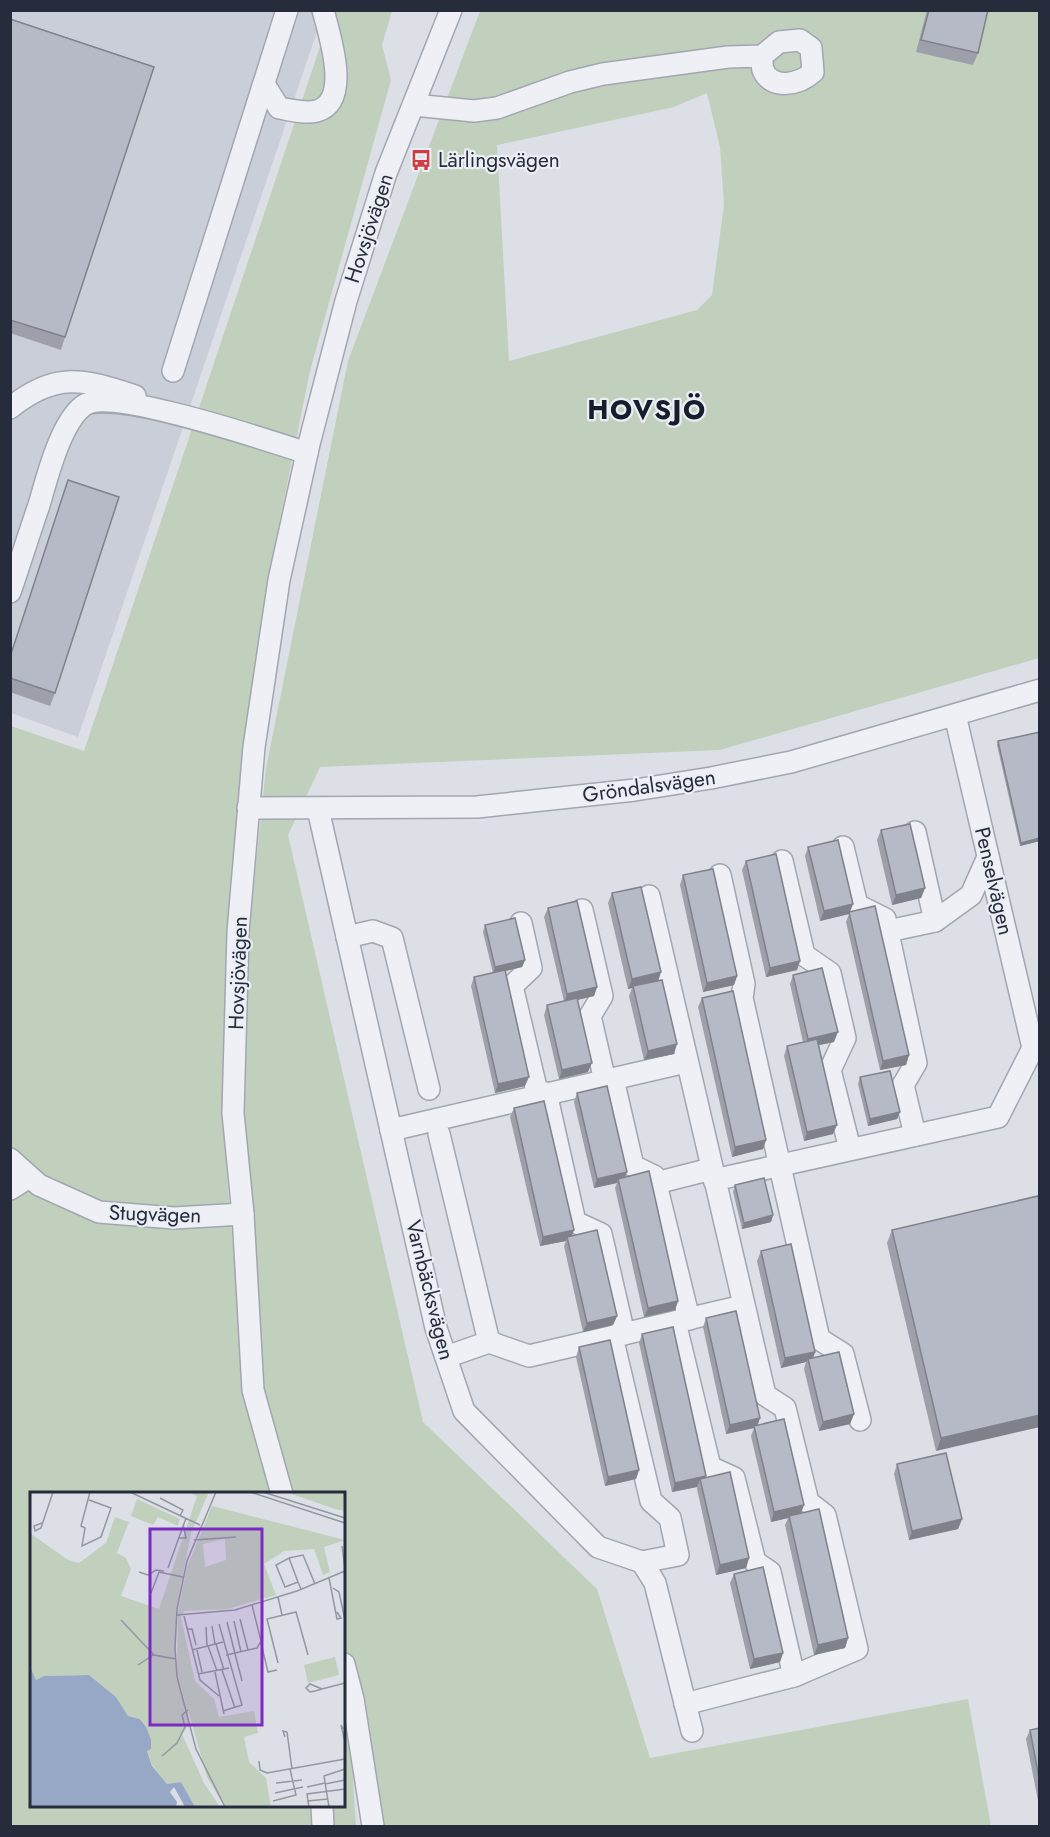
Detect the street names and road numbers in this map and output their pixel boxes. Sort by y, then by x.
street label: Hovsjövägen [337,169,401,287]
street label: Gröndalsvägen [580,762,718,810]
street label: Penselvägen [967,824,1021,938]
street label: Hovsjövägen [221,916,255,1030]
street label: Stugvägen [108,1197,202,1231]
street label: Varnbäcksvägen [398,1217,462,1363]

